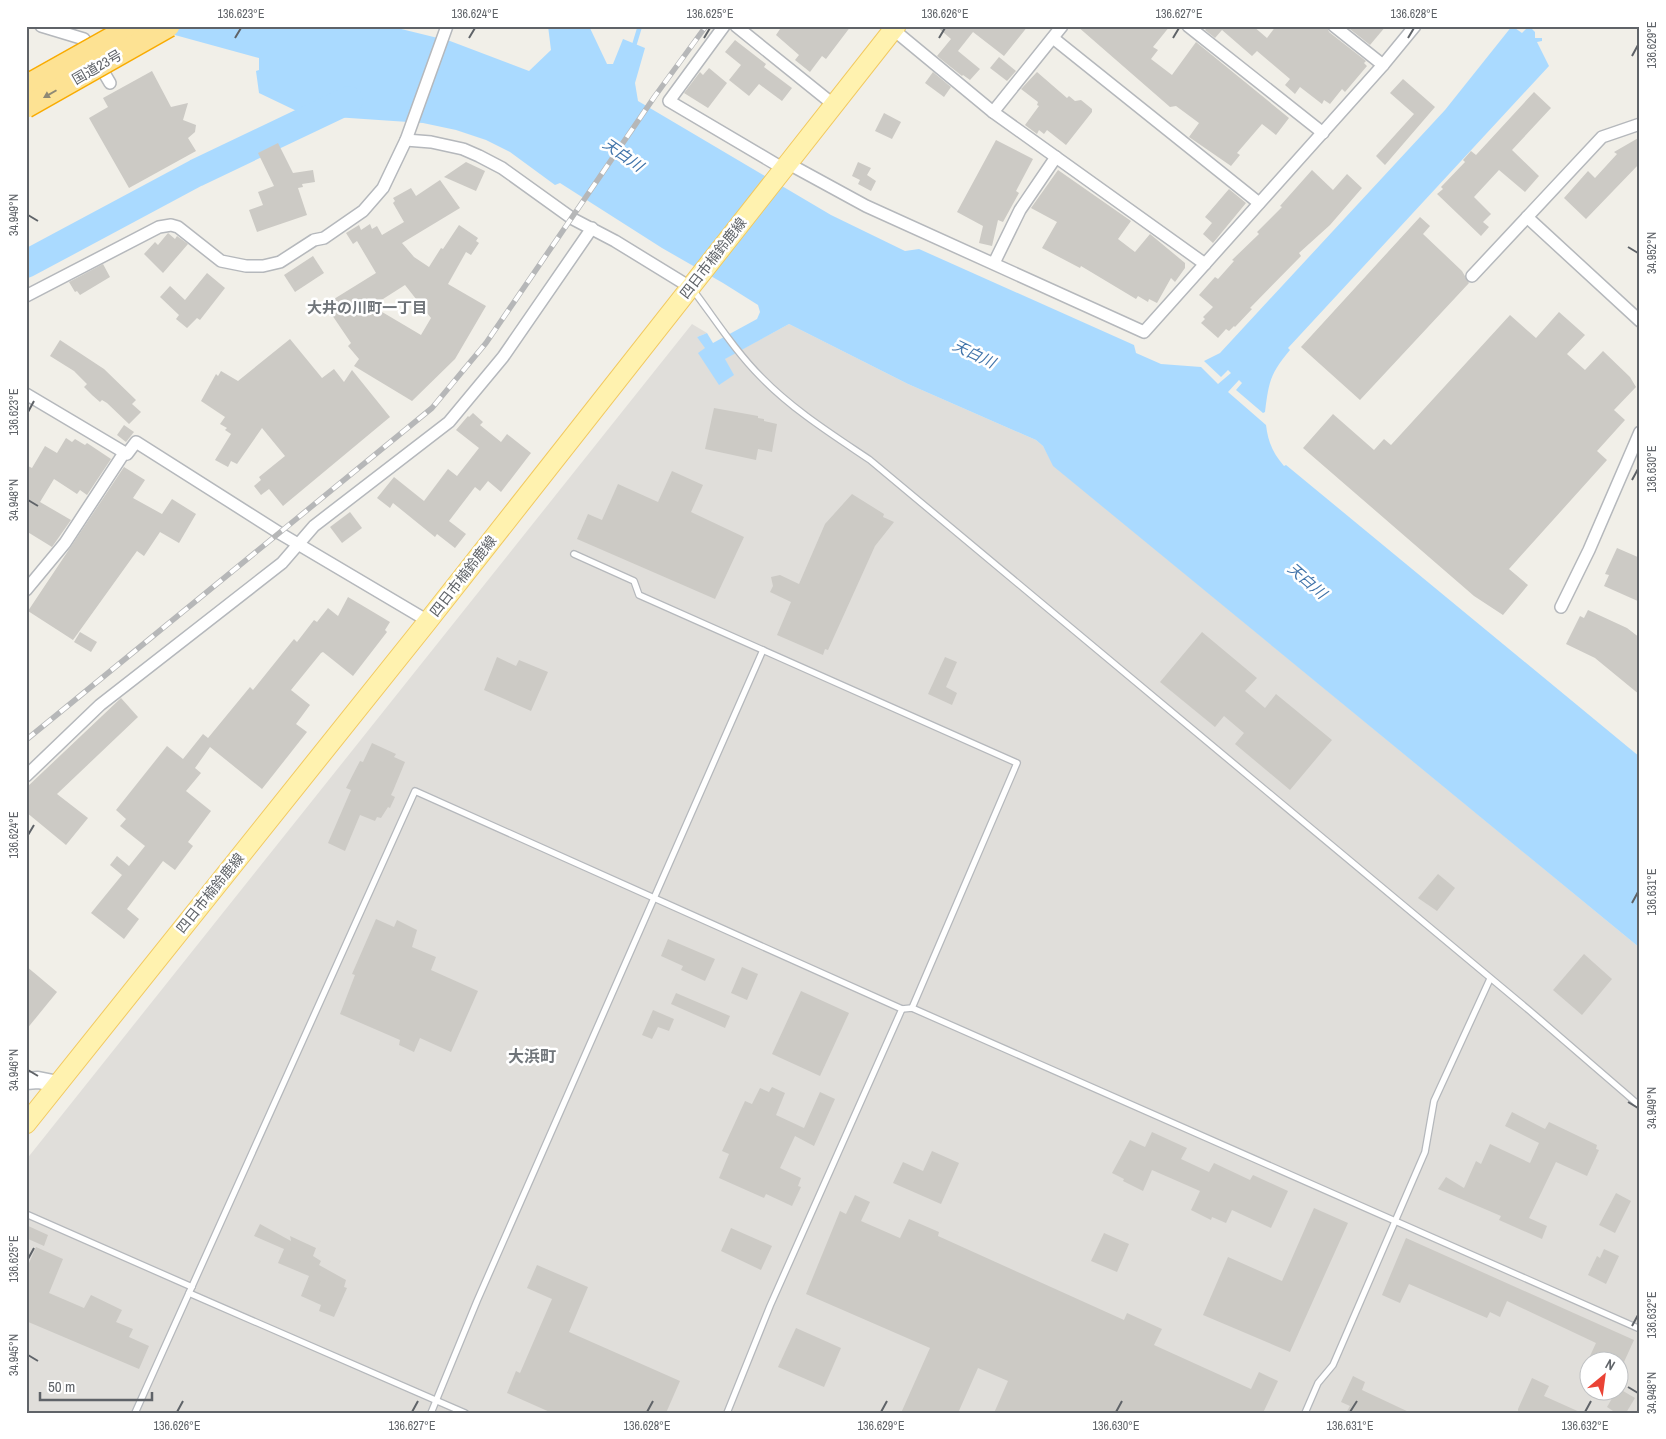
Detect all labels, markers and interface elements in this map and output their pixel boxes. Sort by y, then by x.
text: 136.623°E [218,6,264,22]
text: 136.624°E [452,6,498,22]
text: 136.625°E [687,6,733,22]
text: 136.626°E [922,6,968,22]
text: 136.627°E [1156,6,1202,22]
text: 136.628°E [1391,6,1437,22]
text: 136.629°E [1644,22,1660,68]
street label: 国道23号 [69,46,125,88]
one-way arrow [44,89,57,98]
water label: 天白川 [599,133,649,177]
text: 34.949°N [6,194,22,236]
street label: 四日市楠鈴鹿線 [676,214,750,302]
text: 34.952°N [1644,232,1660,274]
district label: 大井の川町一丁目 [307,297,427,318]
water label: 天白川 [949,334,1001,374]
text: 136.623°E [6,389,22,435]
text: 136.630°E [1644,446,1660,492]
text: 34.948°N [6,479,22,521]
street label: 四日市楠鈴鹿線 [426,532,500,620]
water label: 天白川 [1283,558,1333,605]
text: 136.624°E [6,812,22,858]
street label: 四日市楠鈴鹿線 [172,849,248,937]
text: 136.631°E [1644,869,1660,915]
district label: 大浜町 [508,1045,556,1067]
text: 34.946°N [6,1049,22,1091]
text: 34.949°N [1644,1087,1660,1129]
text: 136.625°E [6,1236,22,1282]
text: 136.632°E [1644,1292,1660,1338]
text: 34.945°N [6,1334,22,1376]
north arrow [1578,1352,1628,1402]
text: N [1602,1355,1618,1375]
scale bar [40,1369,152,1401]
text: 34.948°N [1644,1372,1660,1414]
text: 50 m [48,1376,75,1397]
text: 136.626°E [154,1418,200,1434]
text: 136.627°E [389,1418,435,1434]
text: 136.628°E [624,1418,670,1434]
text: 136.629°E [858,1418,904,1434]
text: 136.630°E [1093,1418,1139,1434]
text: 136.631°E [1327,1418,1373,1434]
text: 136.632°E [1562,1418,1608,1434]

